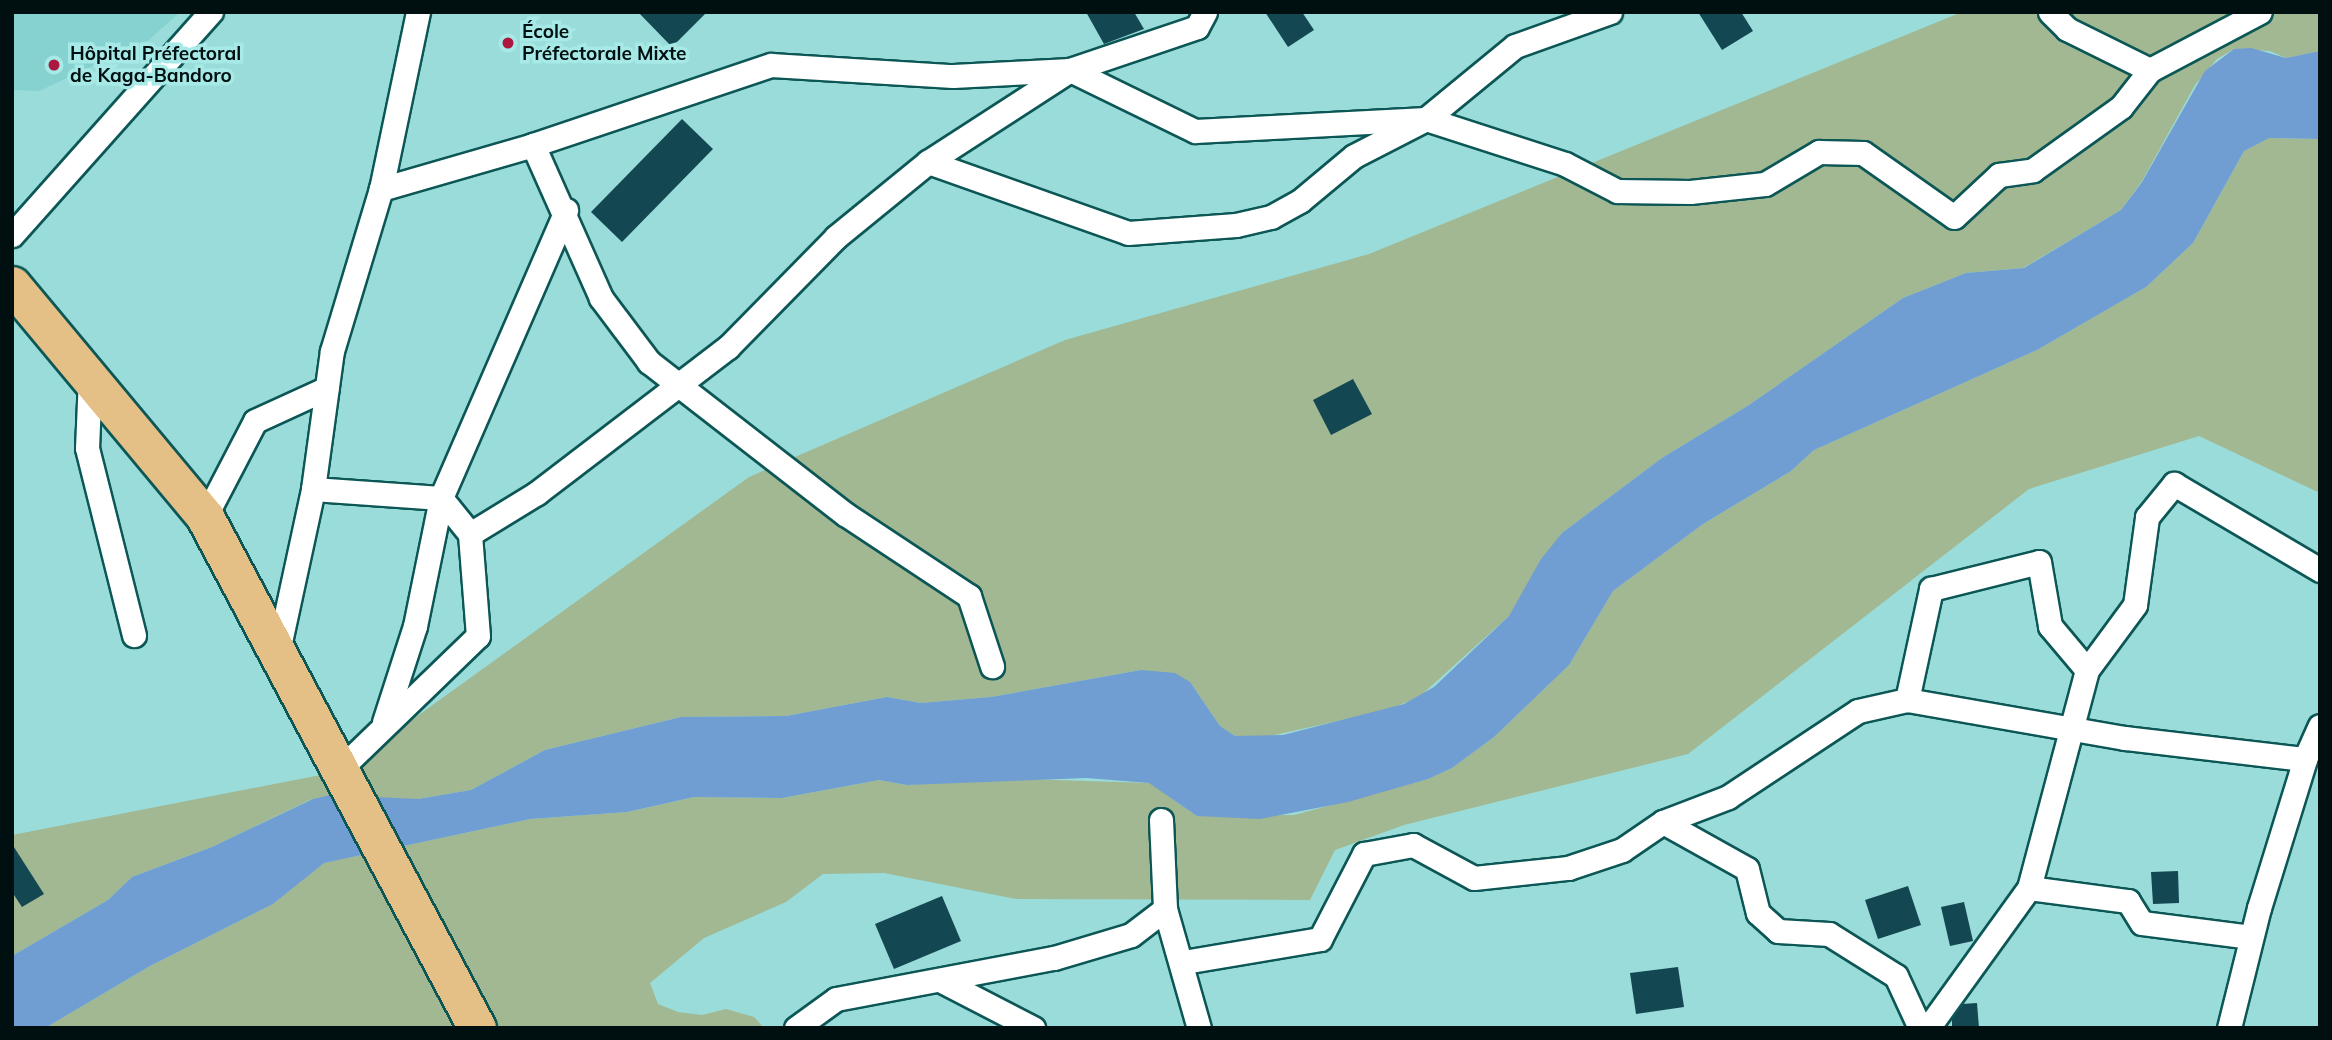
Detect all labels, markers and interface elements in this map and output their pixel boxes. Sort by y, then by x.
place label: École Préfectorale Mixte [522,21,686,65]
marker: École Préfectorale Mixte [500,35,516,51]
place label: Hôpital Préfectoral de Kaga-Bandoro [70,43,241,87]
marker: Hôpital Préfectoral de Kaga-Bandoro [44,55,64,75]

